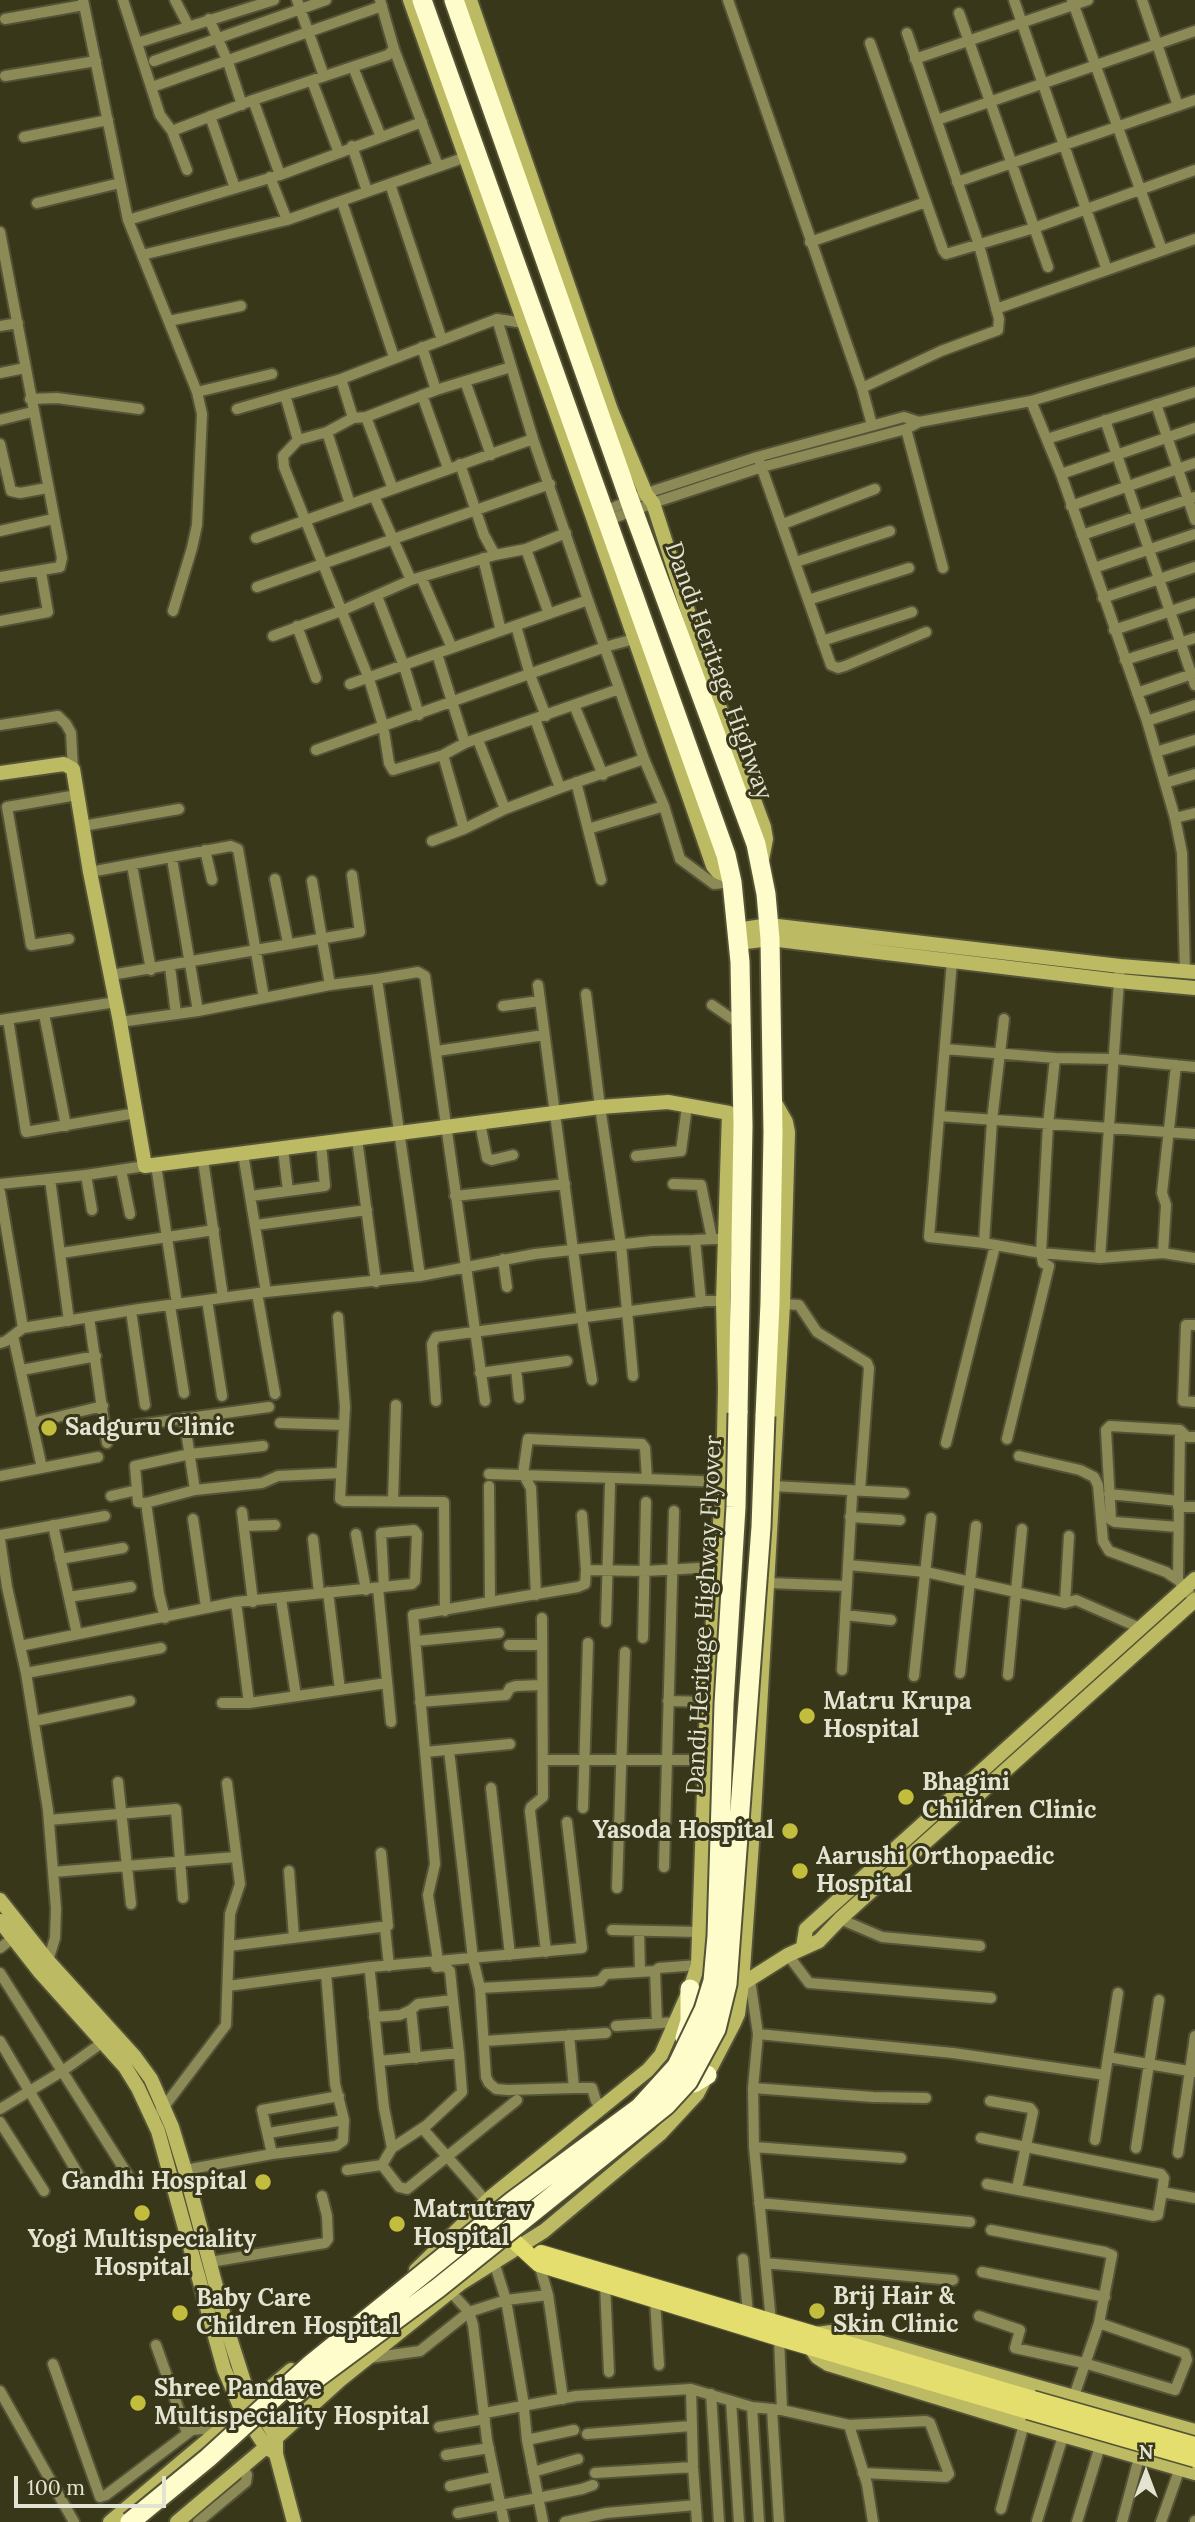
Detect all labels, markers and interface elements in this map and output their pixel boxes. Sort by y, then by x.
street label: Dandi Heritage Highway [658,538,778,804]
place label: Sadguru Clinic [65,1414,235,1442]
marker: Sadguru Clinic [39,1418,59,1438]
street label: Dandi Heritage Highway Flyover [681,1435,729,1795]
place label: Matru Krupa Hospital [823,1688,972,1744]
marker: Matru Krupa Hospital [797,1706,817,1726]
place label: Bhagini Children Clinic [922,1769,1096,1825]
marker: Bhagini Children Clinic [896,1787,916,1807]
place label: Yasoda Hospital [593,1817,774,1845]
marker: Yasoda Hospital [780,1821,800,1841]
place label: Aarushi Orthopaedic Hospital [816,1843,1055,1899]
marker: Aarushi Orthopaedic Hospital [790,1861,810,1881]
place label: Gandhi Hospital [62,2168,247,2196]
marker: Gandhi Hospital [253,2172,273,2192]
place label: Matrutrav Hospital [413,2196,531,2252]
marker: Yogi Multispeciality Hospital [132,2203,152,2223]
marker: Matrutrav Hospital [387,2214,407,2234]
place label: Yogi Multispeciality Hospital [28,2226,256,2282]
place label: Brij Hair & Skin Clinic [833,2283,958,2339]
place label: Baby Care Children Hospital [196,2285,399,2341]
marker: Brij Hair & Skin Clinic [807,2301,827,2321]
marker: Baby Care Children Hospital [170,2303,190,2323]
place label: Shree Pandave Multispeciality Hospital [154,2375,429,2431]
marker: Shree Pandave Multispeciality Hospital [128,2393,148,2413]
north arrow [1111,2438,1181,2508]
text: N [1139,2440,1153,2464]
scale bar [18,2462,170,2506]
text: 100 m [27,2474,85,2501]

